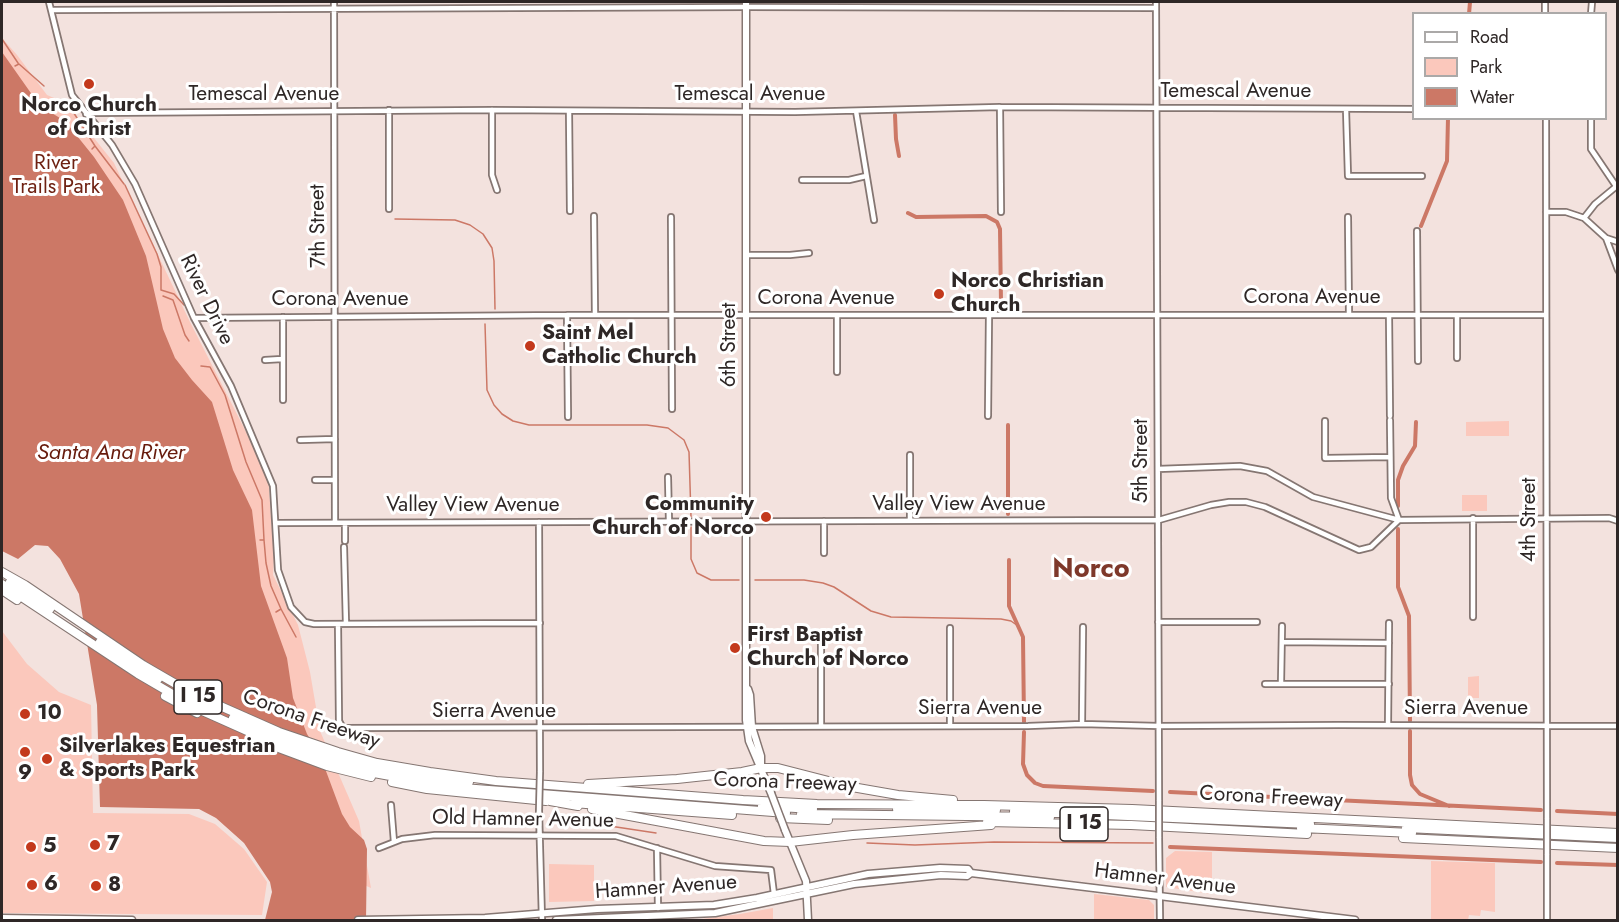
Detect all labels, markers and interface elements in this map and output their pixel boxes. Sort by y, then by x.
legend [1412,12,1607,120]
text: Road [1470,24,1509,50]
text: Park [1470,54,1502,80]
marker: Norco Church of Christ [82,77,96,91]
street label: Temescal Avenue [1161,79,1311,105]
street label: Temescal Avenue [189,82,339,108]
street label: Temescal Avenue [675,82,825,108]
text: Water [1470,84,1514,110]
place label: Norco Church of Christ [21,93,157,143]
park label: River Trails Park [12,151,100,201]
street label: 7th Street [306,184,332,268]
street label: River Drive [173,251,239,349]
place label: Norco Christian Church [951,269,1104,319]
street label: Corona Avenue [1243,285,1381,311]
street label: Corona Avenue [757,286,895,312]
street label: Corona Avenue [271,287,409,313]
marker: Norco Christian Church [932,287,946,301]
street label: 6th Street [717,303,743,387]
place label: Saint Mel Catholic Church [542,321,697,371]
marker: Saint Mel Catholic Church [523,339,537,353]
street label: 5th Street [1129,419,1155,503]
water label: Santa Ana River [37,441,185,467]
street label: 4th Street [1517,478,1543,562]
place label: Community Church of Norco [592,492,754,542]
street label: Valley View Avenue [872,492,1046,518]
street label: Valley View Avenue [386,493,560,519]
marker: Community Church of Norco [759,510,773,524]
district label: Norco [1052,554,1130,586]
place label: First Baptist Church of Norco [747,623,909,673]
marker: First Baptist Church of Norco [728,641,742,655]
road number: I 15 [174,680,222,714]
street label: Corona Freeway [239,685,383,755]
street label: Sierra Avenue [918,696,1042,722]
street label: Sierra Avenue [1404,696,1528,722]
street label: Sierra Avenue [432,699,556,725]
place label: 10 [37,701,62,727]
marker: 10 [18,707,32,721]
place label: Silverlakes Equestrian & Sports Park [59,734,276,784]
marker: 9 [18,745,32,759]
marker: Silverlakes Equestrian & Sports Park [40,752,54,766]
place label: 9 [18,761,32,787]
street label: Corona Freeway [713,768,857,798]
street label: Corona Freeway [1199,782,1343,814]
street label: Old Hamner Avenue [432,806,614,834]
road number: I 15 [1060,807,1108,841]
place label: 7 [107,832,120,858]
place label: 5 [43,834,57,860]
marker: 7 [88,838,102,852]
marker: 5 [24,840,38,854]
street label: Hamner Avenue [1093,859,1237,901]
street label: Hamner Avenue [594,870,738,906]
place label: 6 [44,872,58,898]
place label: 8 [108,873,121,899]
marker: 6 [25,878,39,892]
marker: 8 [89,879,103,893]

